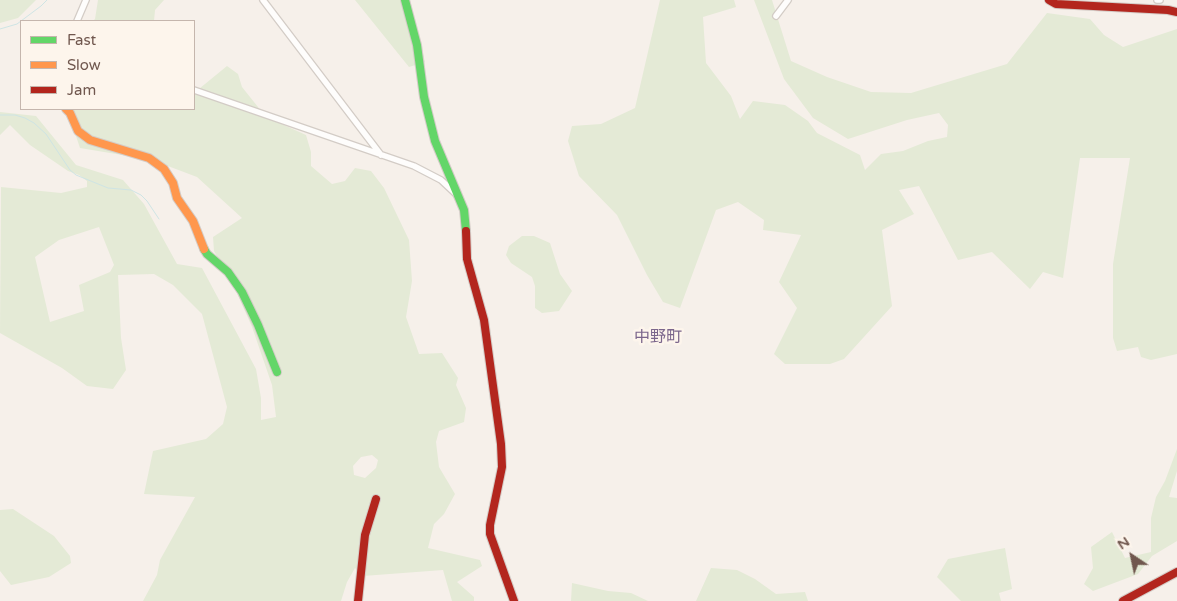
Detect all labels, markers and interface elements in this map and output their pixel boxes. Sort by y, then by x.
legend [20,20,195,110]
text: Fast [67,31,96,49]
text: Slow [67,56,101,74]
text: Jam [67,81,96,99]
district label: 中野町 [634,328,682,348]
north arrow [1107,531,1157,581]
text: N [1114,533,1133,553]

